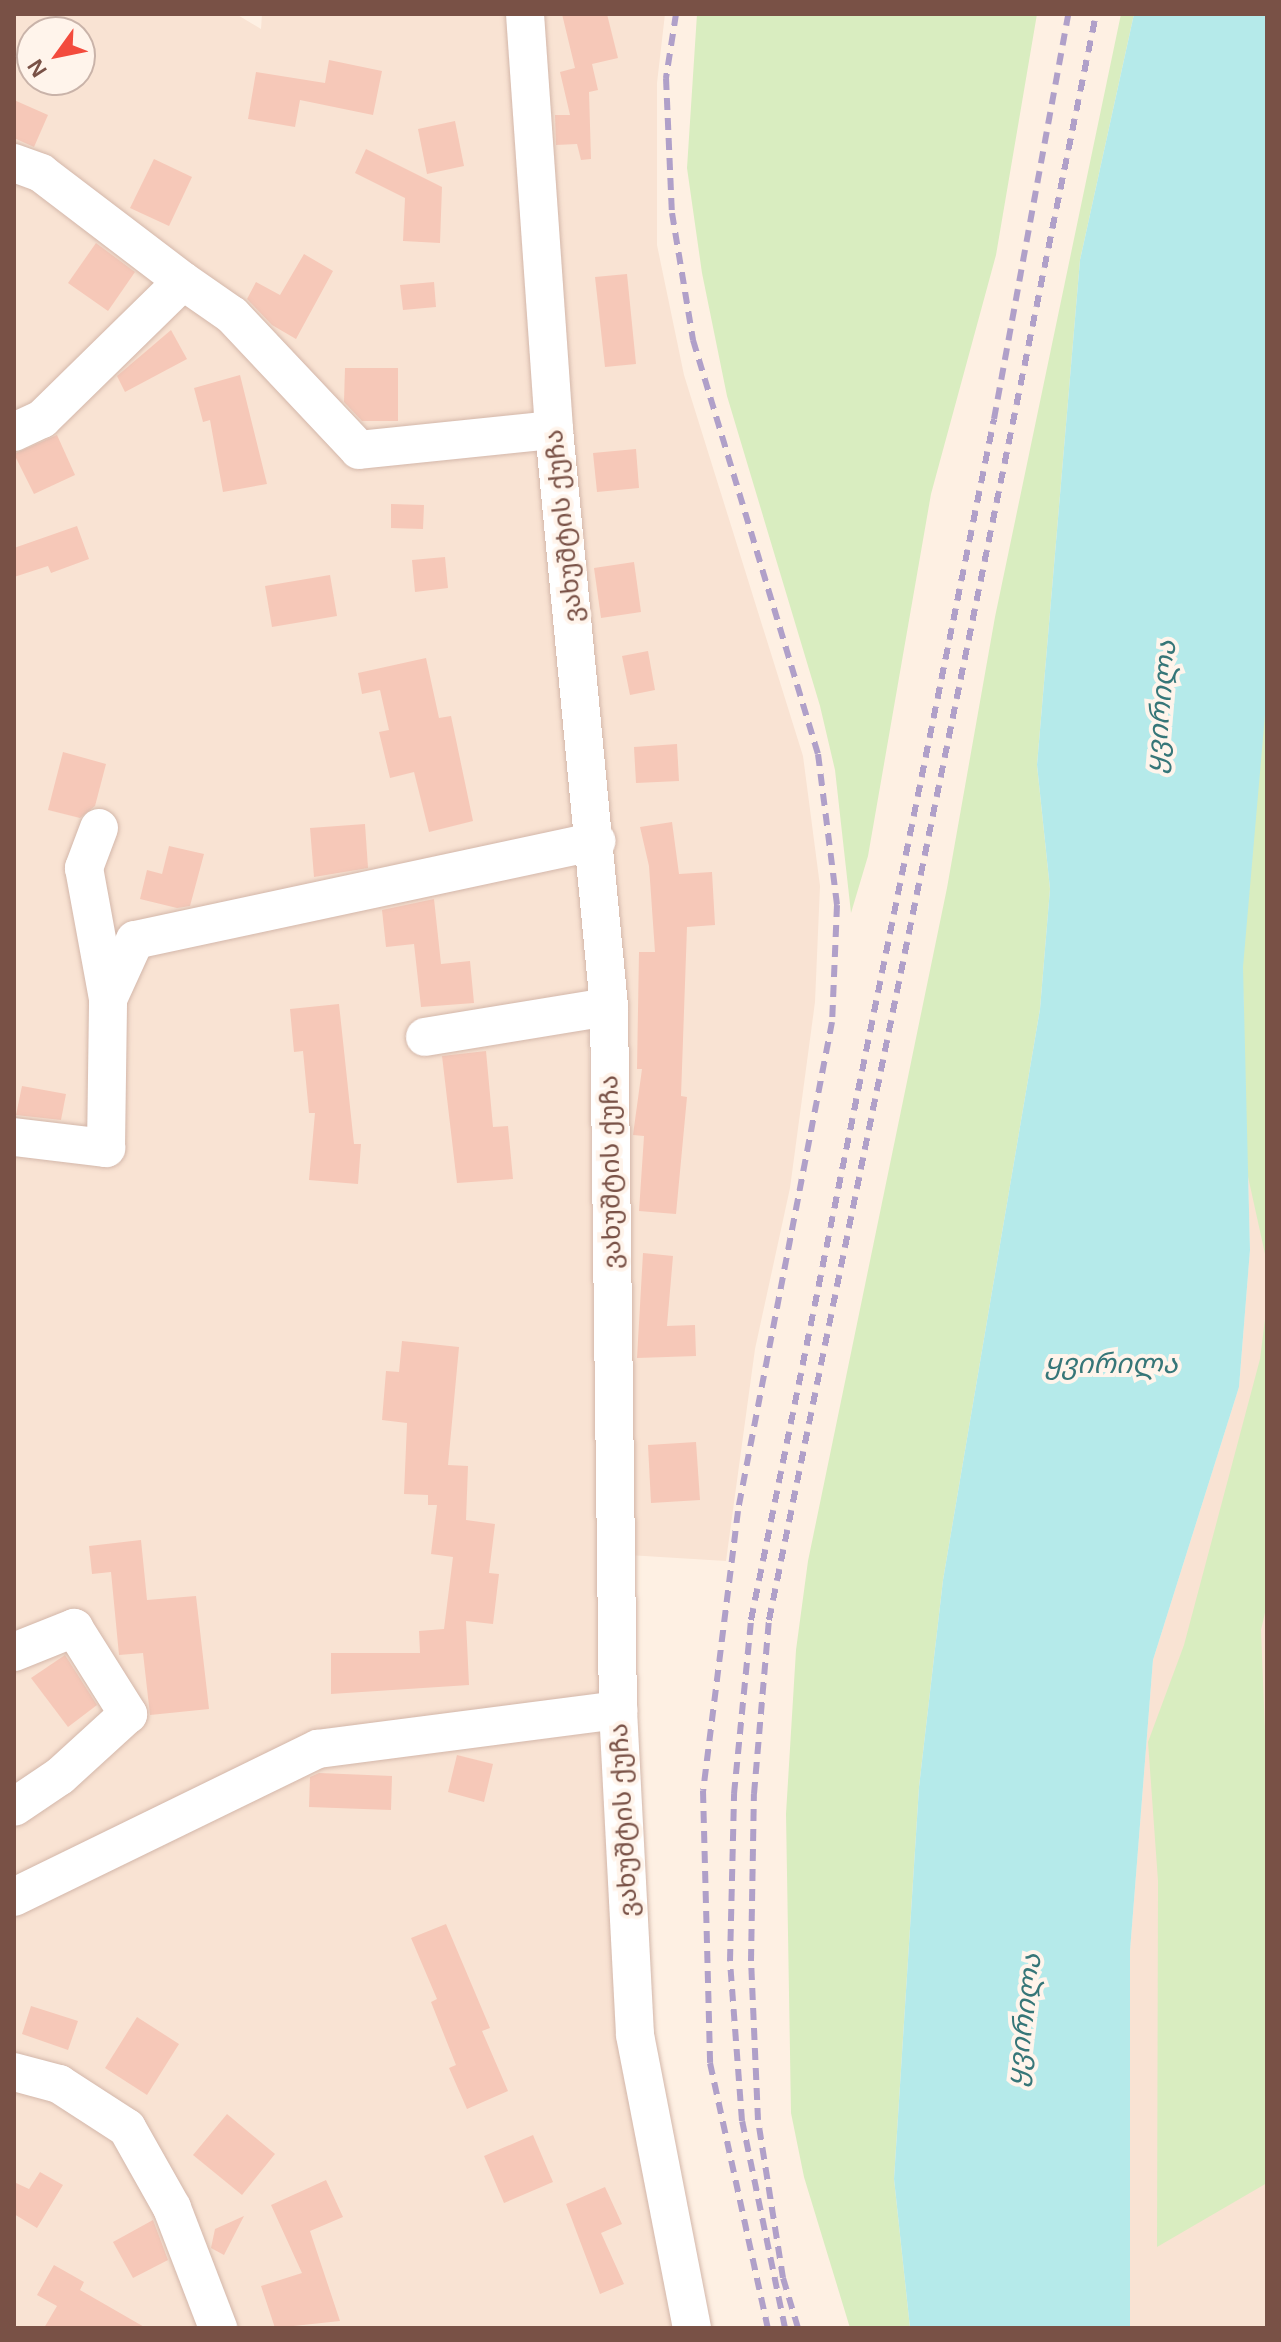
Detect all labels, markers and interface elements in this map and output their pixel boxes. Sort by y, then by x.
north arrow [16,16,96,96]
text: N [22,55,52,82]
street label: ვახუშტის ქუჩა [538,428,590,624]
water label: ყვირილა [1138,639,1184,775]
street label: ვახუშტის ქუჩა [594,1075,628,1269]
water label: ყვირილა [1044,1347,1178,1381]
street label: ვახუშტის ქუჩა [603,1722,645,1918]
water label: ყვირილა [999,1952,1049,2088]

